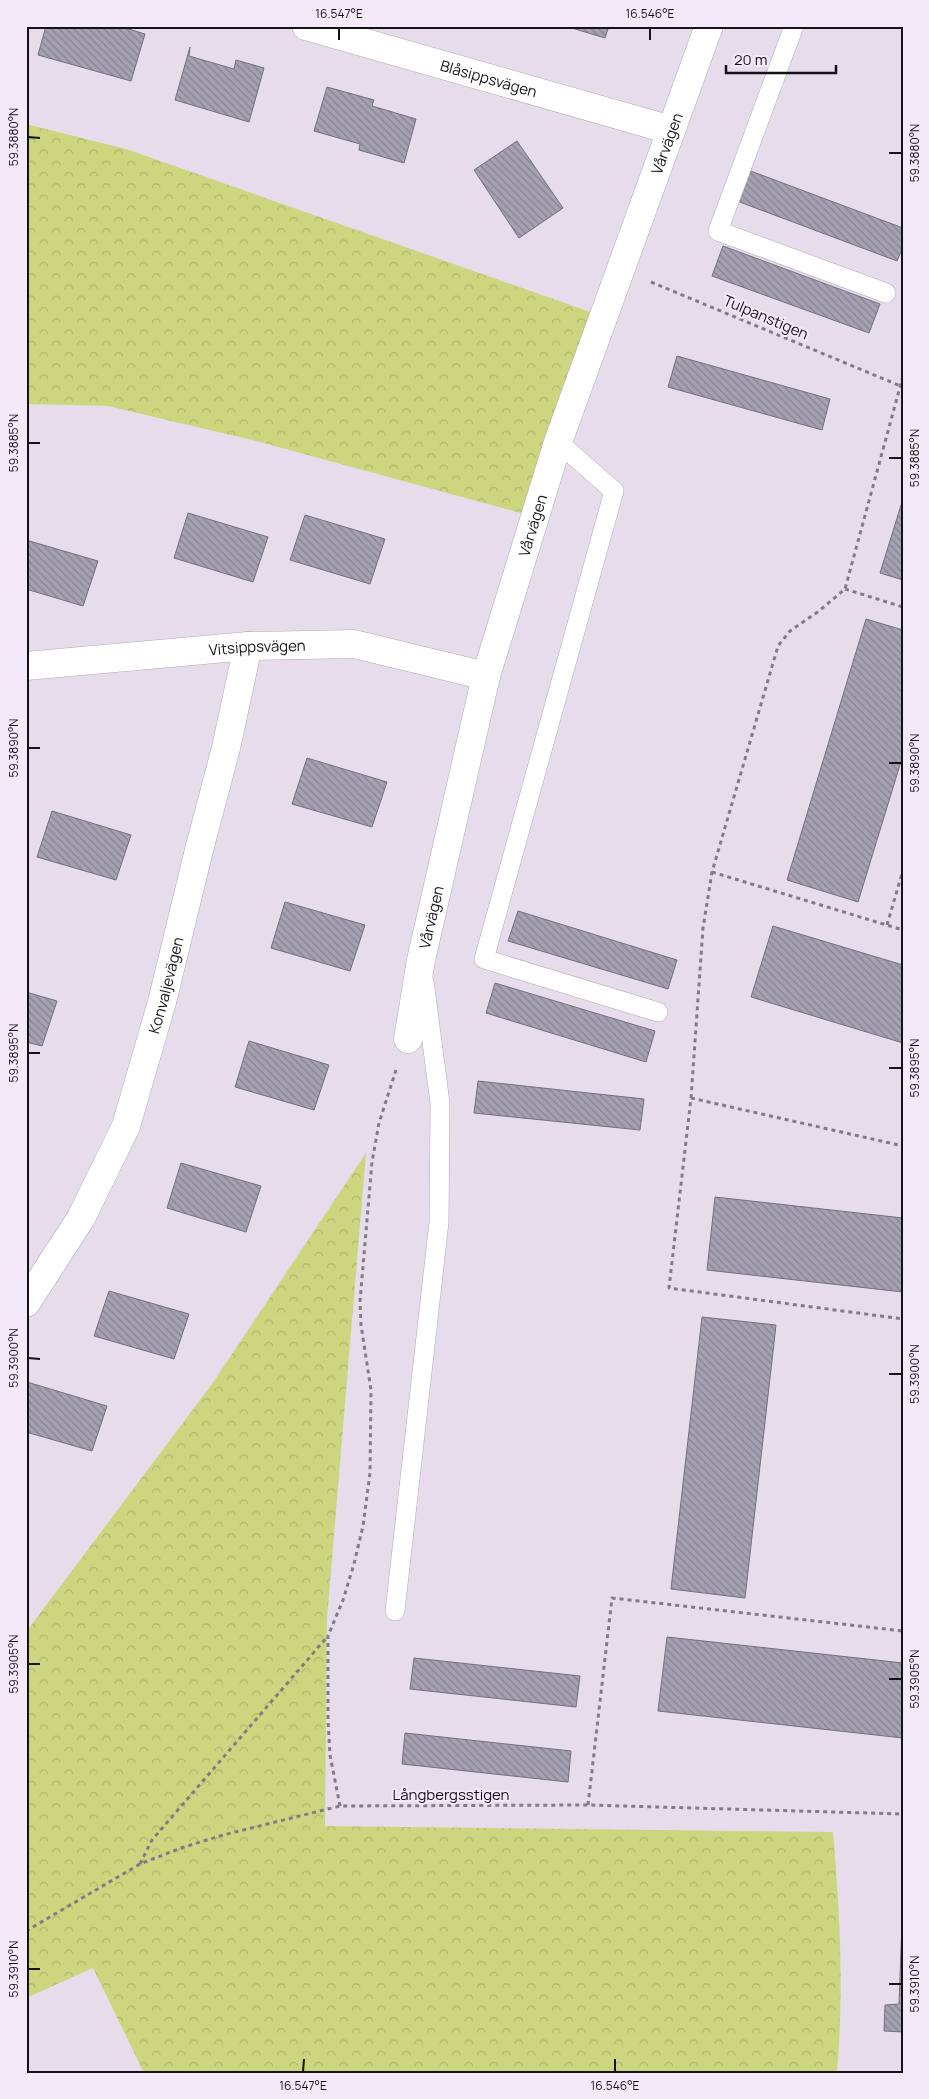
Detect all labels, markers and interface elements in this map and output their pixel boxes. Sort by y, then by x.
text: 16.547°E [315,5,363,22]
text: 16.546°E [626,5,675,22]
scale bar [726,42,836,74]
text: 20 m [734,49,767,70]
street label: Blåsippsvägen [438,54,540,102]
text: 59.3880°N [5,108,22,166]
street label: Vårvägen [646,110,687,177]
text: 59.3880°N [906,124,923,182]
street label: Tulpanstigen [720,290,812,344]
text: 59.3885°N [5,414,22,472]
text: 59.3885°N [906,429,923,487]
street label: Vårvägen [513,492,552,559]
street label: Vitsippsvägen [208,634,306,660]
text: 59.3890°N [5,718,22,778]
text: 59.3890°N [906,733,923,793]
street label: Vårvägen [413,884,448,951]
street label: Konvaljevägen [143,934,188,1036]
text: 59.3895°N [5,1024,22,1082]
text: 59.3895°N [906,1039,923,1097]
text: 59.3900°N [5,1328,22,1388]
text: 59.3900°N [906,1344,923,1404]
text: 59.3905°N [5,1634,22,1694]
text: 59.3905°N [906,1649,923,1709]
street label: Långbergsstigen [392,1784,510,1805]
text: 59.3910°N [5,1941,22,1997]
text: 59.3910°N [906,1956,923,2012]
text: 16.547°E [279,2077,327,2094]
text: 16.546°E [591,2077,640,2094]

